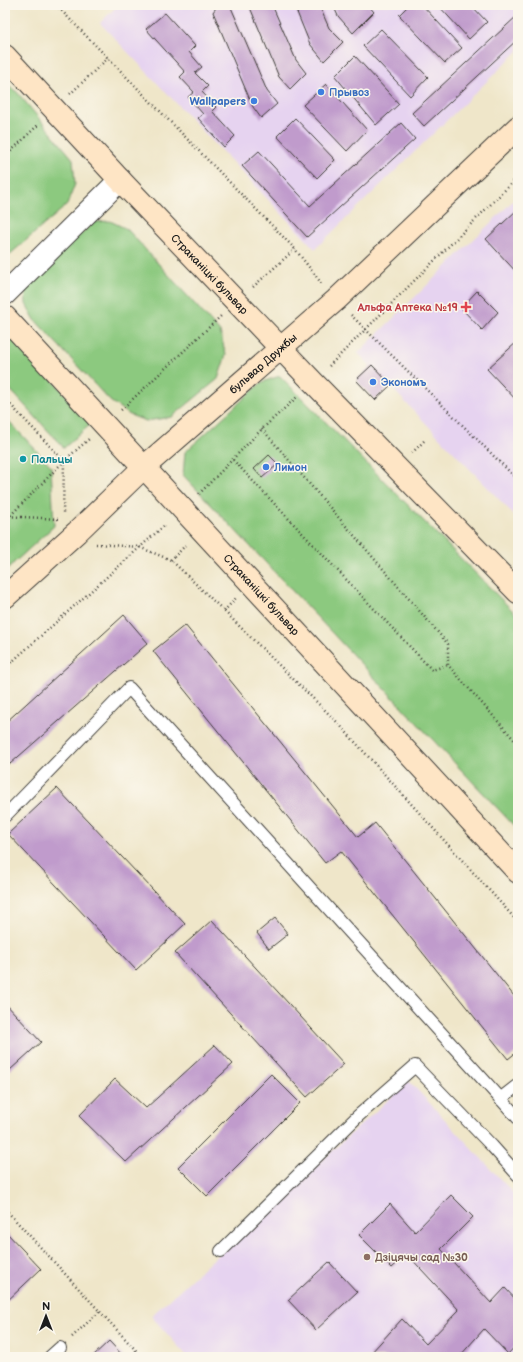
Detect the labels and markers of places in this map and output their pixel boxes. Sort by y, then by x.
place label: Прывоз [329,86,369,99]
marker: Прывоз [316,87,326,97]
place label: Wallpapers [189,95,247,108]
marker: Wallpapers [249,96,259,106]
place label: Альфа Аптека №19 [356,301,458,314]
marker: Альфа Аптека №19 [461,302,471,312]
place label: Экономъ [381,376,427,389]
marker: Экономъ [368,377,378,387]
place label: Пальцы [31,453,72,466]
marker: Пальцы [18,454,28,464]
place label: Лимон [273,461,307,474]
marker: Лимон [261,462,271,472]
place label: Дзіцячы сад №30 [375,1251,468,1264]
marker: Дзіцячы сад №30 [362,1252,372,1262]

